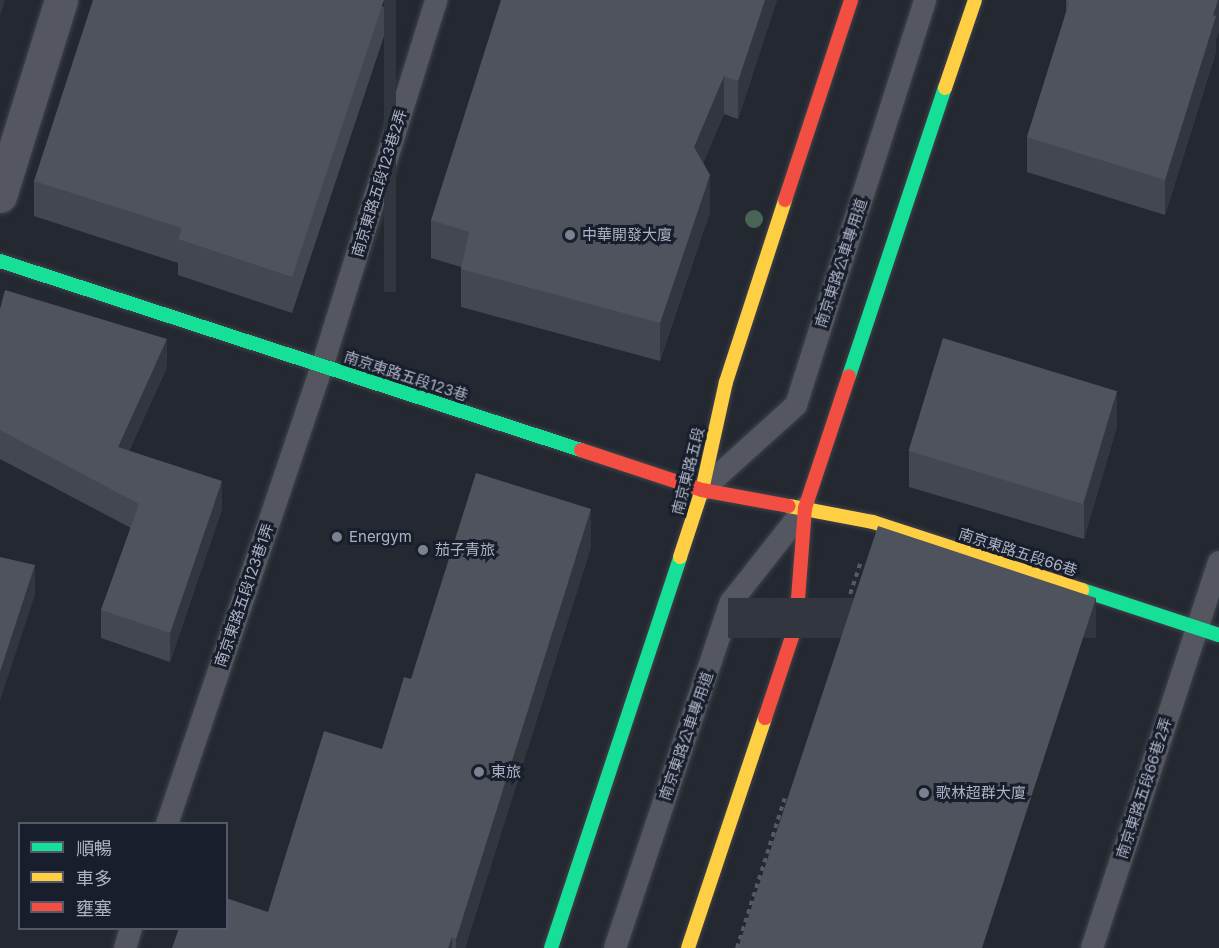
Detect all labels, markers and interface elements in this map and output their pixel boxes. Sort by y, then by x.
street label: 南京東路五段123巷2弄 [348,107,410,259]
street label: 南京東路公車專用道 [812,196,870,330]
place label: 中華開發大廈 [582,226,672,244]
marker: 中華開發大廈 [563,228,577,242]
street label: 南京東路五段123巷 [342,347,470,405]
street label: 南京東路五段 [668,425,708,517]
street label: 南京東路五段123巷1弄 [211,521,277,669]
street label: 南京東路五段66巷 [956,524,1080,580]
place label: Energym [349,528,412,546]
marker: Energym [330,530,344,544]
place label: 茄子青旅 [435,541,495,559]
marker: 茄子青旅 [416,543,430,557]
street label: 南京東路公車專用道 [656,669,716,803]
street label: 南京東路五段66巷2弄 [1113,715,1175,861]
place label: 東旅 [491,763,521,781]
marker: 東旅 [472,765,486,779]
place label: 歌林超群大廈 [936,784,1026,802]
marker: 歌林超群大廈 [917,786,931,800]
legend [18,822,228,930]
text: 順暢 [76,838,112,859]
text: 車多 [76,868,112,889]
text: 壅塞 [76,898,112,919]

